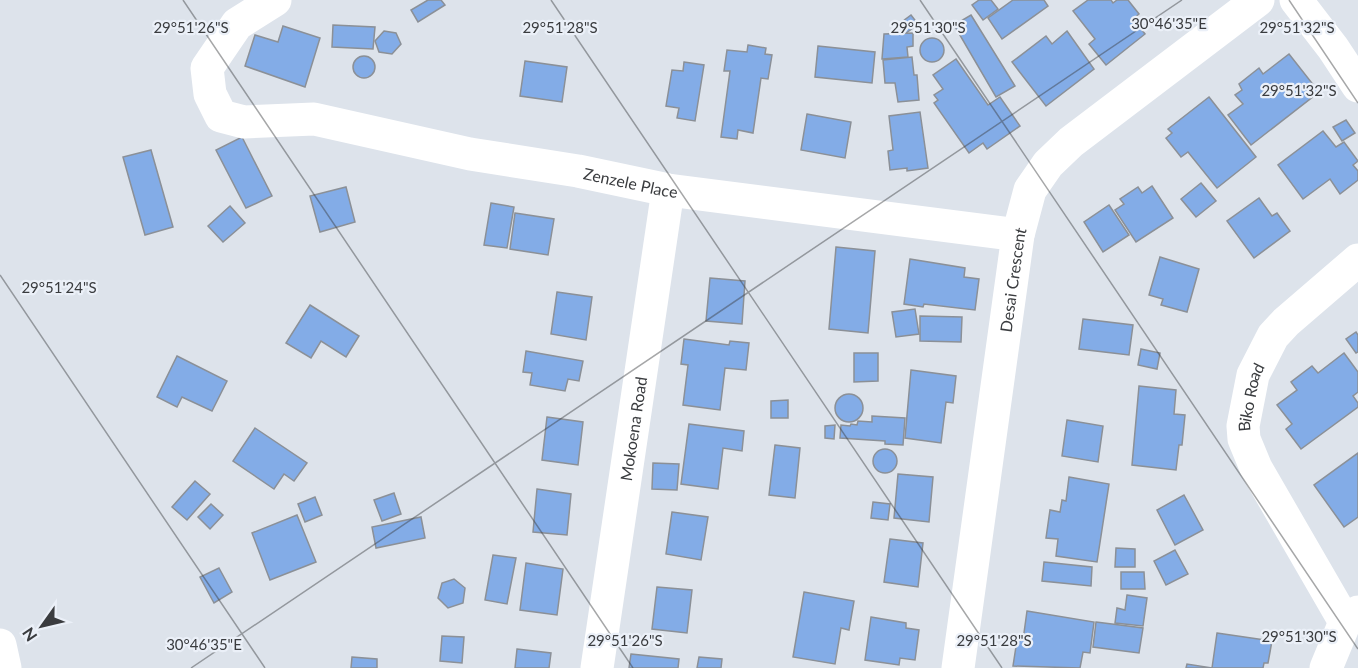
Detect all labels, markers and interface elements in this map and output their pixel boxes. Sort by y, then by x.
text: 30°46'35"E [1131,14,1207,32]
text: 29°51'26"S [153,18,229,36]
text: 29°51'28"S [522,18,598,36]
text: 29°51'30"S [890,18,966,36]
text: 29°51'32"S [1259,18,1335,36]
text: 29°51'32"S [1261,81,1337,99]
street label: Zenzele Place [582,163,679,201]
street label: Desai Crescent [995,225,1029,333]
text: 29°51'24"S [21,278,97,296]
street label: Biko Road [1233,359,1267,432]
street label: Mokoena Road [615,375,650,482]
north arrow [12,596,72,656]
text: N [18,624,40,645]
text: 29°51'30"S [1261,627,1337,645]
text: 29°51'26"S [587,631,663,649]
text: 29°51'28"S [956,631,1032,649]
text: 30°46'35"E [166,635,242,653]

